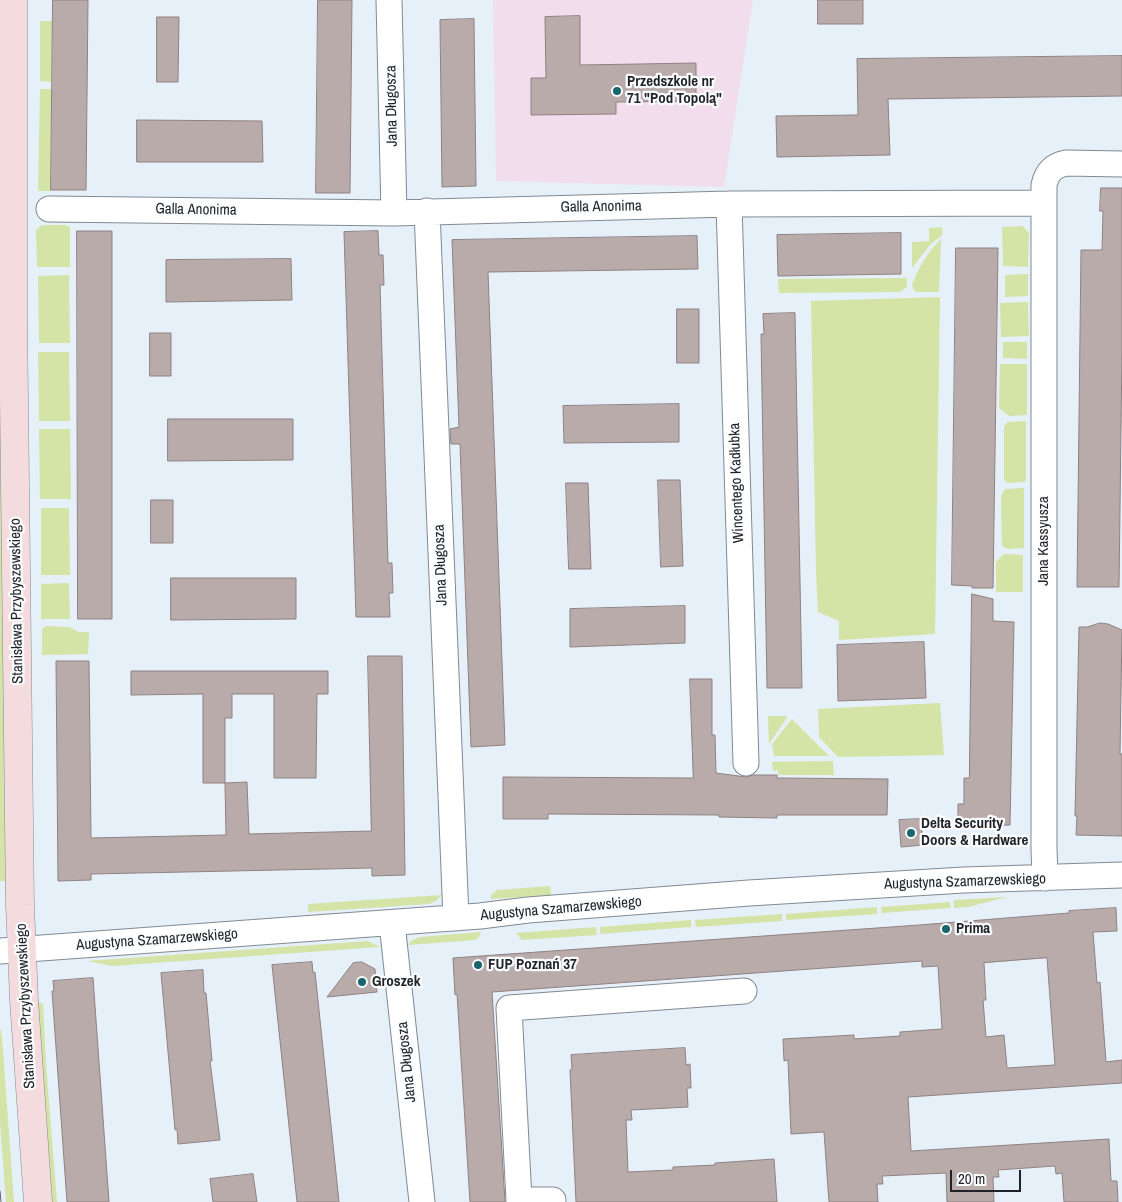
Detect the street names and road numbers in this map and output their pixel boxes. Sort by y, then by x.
street label: Jana Długosza [382,65,402,147]
street label: Galla Anonima [560,197,642,217]
street label: Galla Anonima [155,200,237,220]
street label: Wincentego Kadłubka [726,423,748,543]
street label: Jana Kassyusza [1035,496,1053,586]
street label: Stanisława Przybyszewskiego [7,518,27,684]
street label: Jana Długosza [431,524,451,606]
street label: Augustyna Szamarzewskiego [884,870,1046,894]
street label: Augustyna Szamarzewskiego [480,893,642,925]
street label: Stanisława Przybyszewskiego [13,923,39,1089]
street label: Augustyna Szamarzewskiego [76,925,238,955]
street label: Jana Długosza [394,1021,420,1103]

